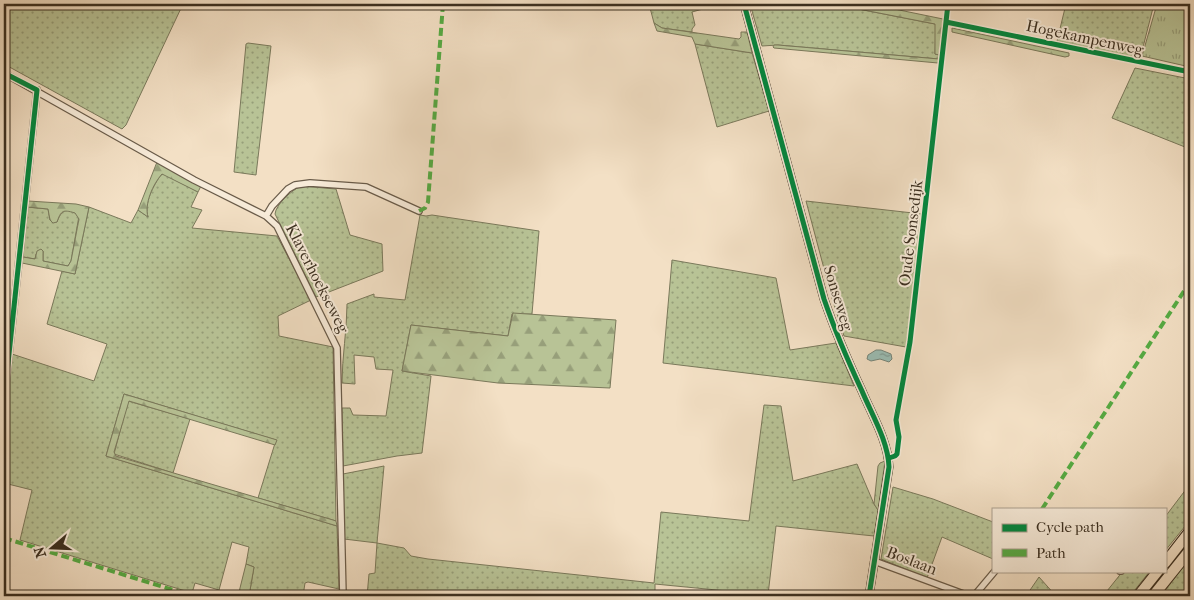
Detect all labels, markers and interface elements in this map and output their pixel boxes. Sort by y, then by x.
street label: Hogekampenweg [1024,16,1146,59]
street label: Oude Sonsedijk [895,178,927,287]
street label: Klaverhoekseweg [282,220,354,337]
street label: Sonseweg [820,263,858,334]
legend [992,508,1166,572]
text: Cycle path [1036,518,1104,536]
north arrow [28,522,78,572]
street label: Boslaan [884,542,941,579]
text: N [30,544,50,560]
text: Path [1036,544,1066,562]

